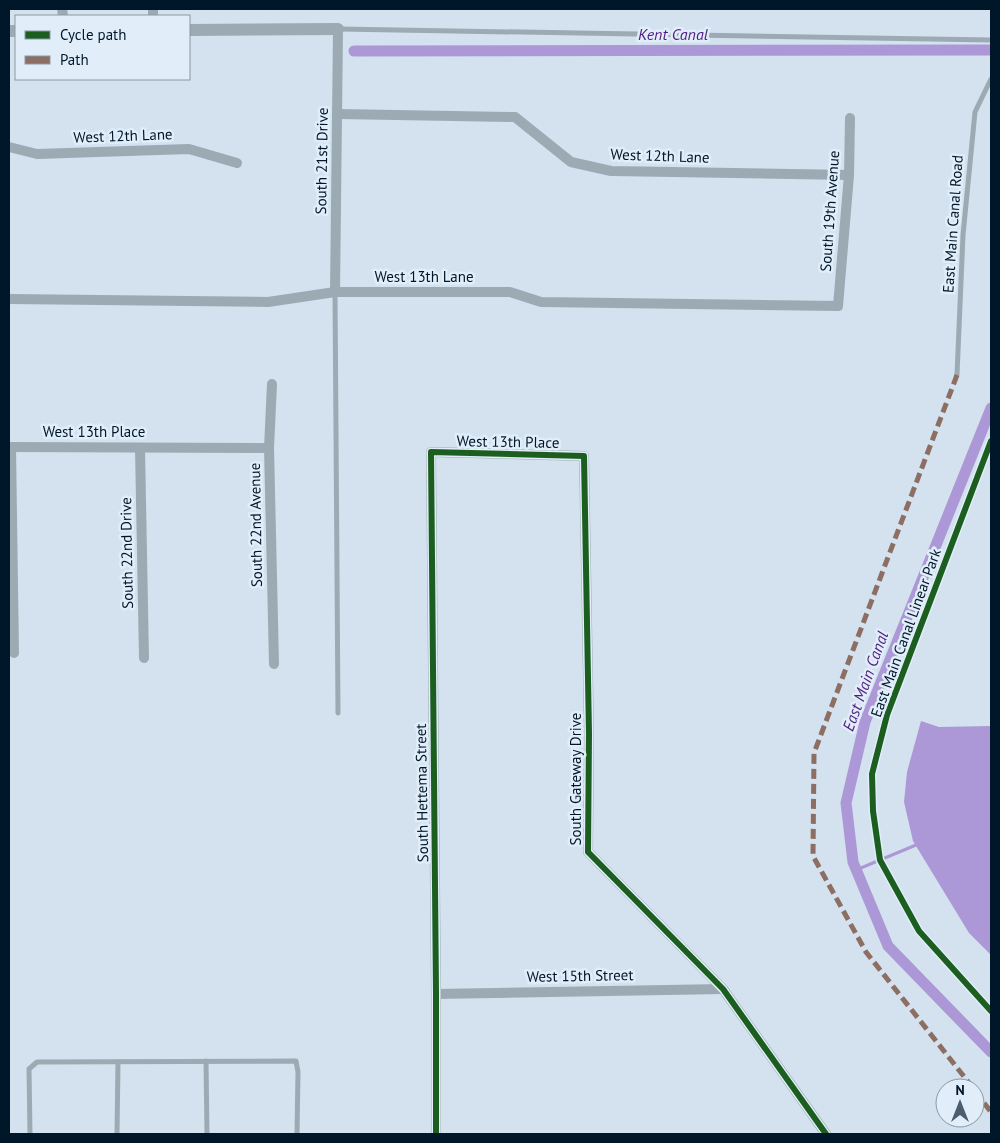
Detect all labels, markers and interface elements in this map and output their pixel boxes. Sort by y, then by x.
legend [15,15,190,80]
water label: Kent Canal [638,24,709,44]
text: Cycle path [60,25,126,44]
text: Path [60,50,89,69]
street label: South 21st Drive [311,107,332,215]
street label: West 12th Lane [73,124,173,147]
street label: West 12th Lane [610,144,710,167]
street label: South 19th Avenue [816,150,843,272]
street label: East Main Canal Road [938,154,967,293]
street label: West 13th Lane [374,267,474,286]
street label: West 13th Place [43,422,145,441]
street label: West 13th Place [456,431,560,452]
street label: South 22nd Avenue [245,463,266,587]
street label: South 22nd Drive [116,497,137,609]
street label: East Main Canal Linear Park [867,546,945,720]
water label: East Main Canal [838,629,892,733]
street label: South Gateway Drive [566,713,585,845]
street label: South Hettema Street [411,724,432,862]
street label: West 15th Street [526,965,634,986]
north arrow [935,1078,985,1128]
text: N [955,1081,965,1099]

